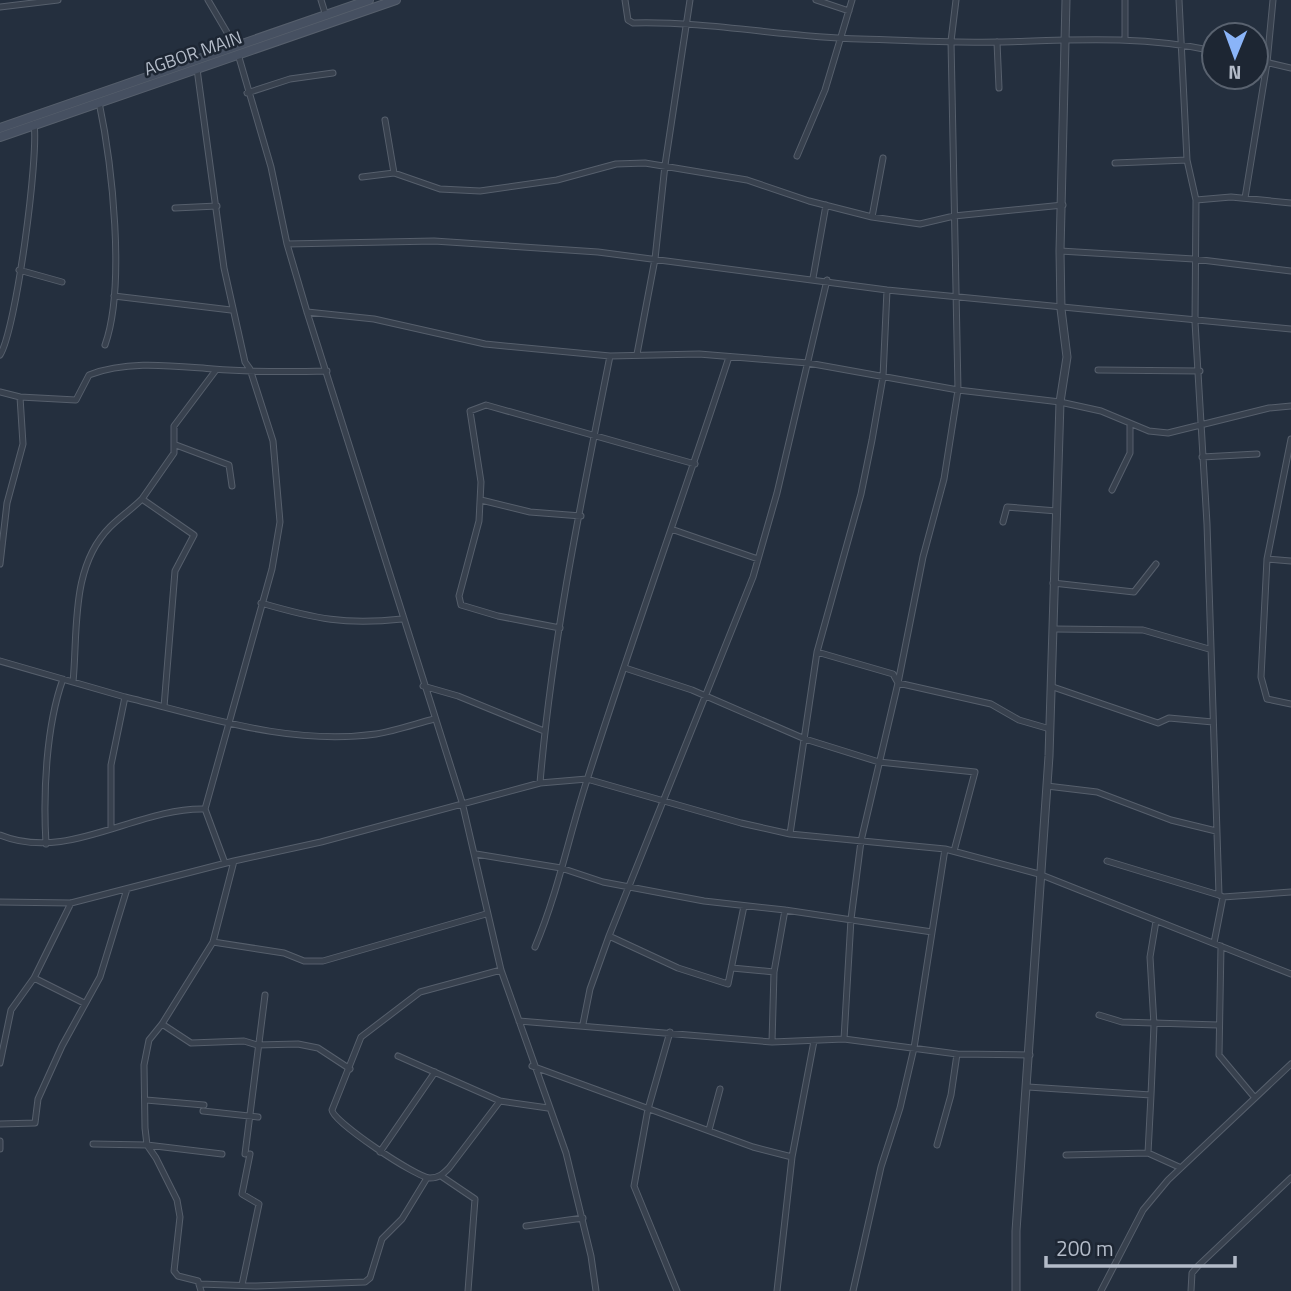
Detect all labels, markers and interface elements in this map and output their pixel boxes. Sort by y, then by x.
north arrow [1200,21,1270,91]
street label: AGBOR MAIN [140,24,246,82]
text: N [1228,59,1242,88]
scale bar [1046,1224,1235,1268]
text: 200 m [1056,1232,1113,1264]

